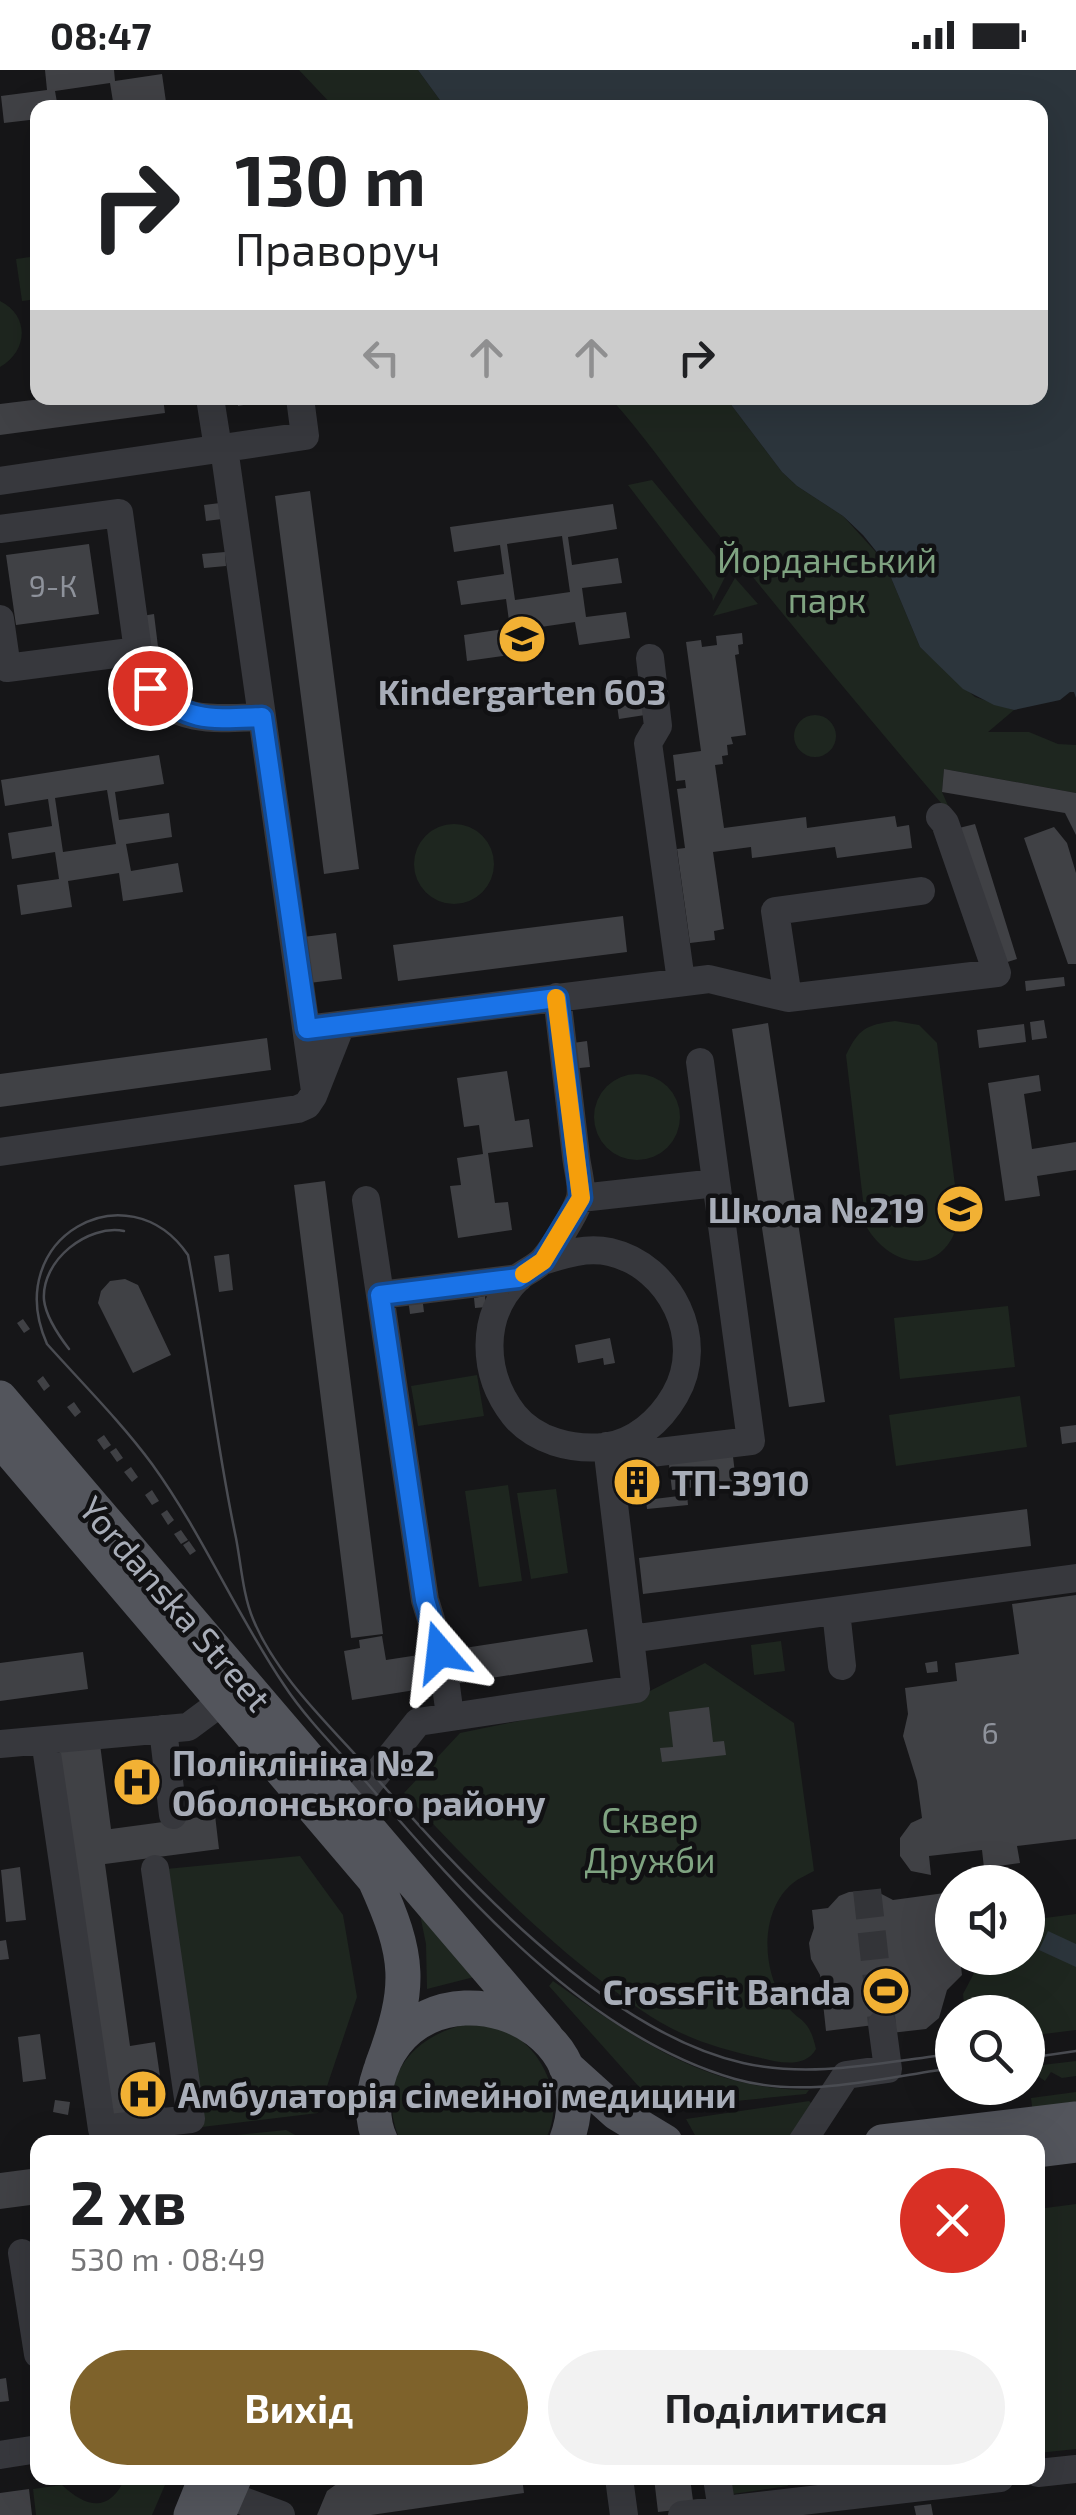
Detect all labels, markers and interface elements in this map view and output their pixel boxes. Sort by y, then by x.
text: 08:47 [50,12,152,58]
text: 130 m [235,136,426,220]
icon: right [70,140,200,270]
text: Праворуч [235,221,441,275]
icon: left [354,330,409,385]
icon: ahead [459,330,514,385]
icon: ahead [564,330,619,385]
icon: right [669,330,724,385]
park label: Йорданський парк [717,538,937,620]
house number: 9-К [29,567,77,603]
school or university icon: Kindergarten 603 [496,613,548,665]
pin [108,646,193,731]
icon: arrive [123,661,178,716]
place label: Kindergarten 603 [378,670,666,712]
school or university icon: Школа №219 [934,1183,986,1235]
place label: Школа №219 [708,1188,925,1230]
building icon: ТП-3910 [611,1456,663,1508]
place label: ТП-3910 [672,1461,810,1503]
street label: Yordanska Street [71,1487,281,1719]
position arrow [388,1600,492,1704]
house number: 6 [981,1714,999,1750]
place label: Поліклініка №2 Оболонського району [172,1741,546,1824]
hospital icon: Поліклініка №2 Оболонського району [111,1756,163,1808]
park label: Сквер Дружби [584,1798,716,1881]
map controls [935,1865,1045,2105]
button: sound [935,1865,1045,1975]
sports icon: CrossFit Banda [860,1965,912,2017]
place label: CrossFit Banda [603,1970,851,2012]
button: search [935,1995,1045,2105]
hospital icon: Амбулаторія сімейної медицини [117,2068,169,2120]
place label: Амбулаторія сімейної медицини [178,2073,737,2116]
text: 2 хв [70,2165,186,2237]
button: close [900,2168,1005,2273]
text: 530 m · 08:49 [70,2239,266,2277]
button: Вихід [70,2350,528,2465]
button: Поділитися [548,2350,1005,2465]

